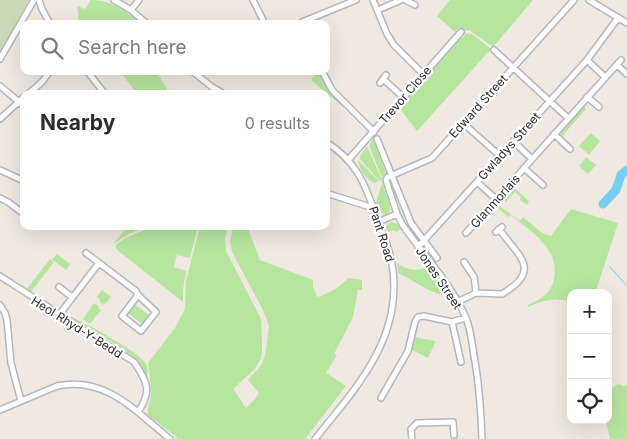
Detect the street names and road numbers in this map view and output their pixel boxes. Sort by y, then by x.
street label: Trevor Close [376,63,434,127]
street label: Edward Street [446,71,510,141]
street label: Gwladys Street [475,109,543,183]
street label: Glanmorlais [467,171,523,231]
street label: Pant Road [366,204,398,264]
street label: Jones Street [413,244,465,312]
street label: Heol Rhyd-Y-Bedd [29,293,125,361]

